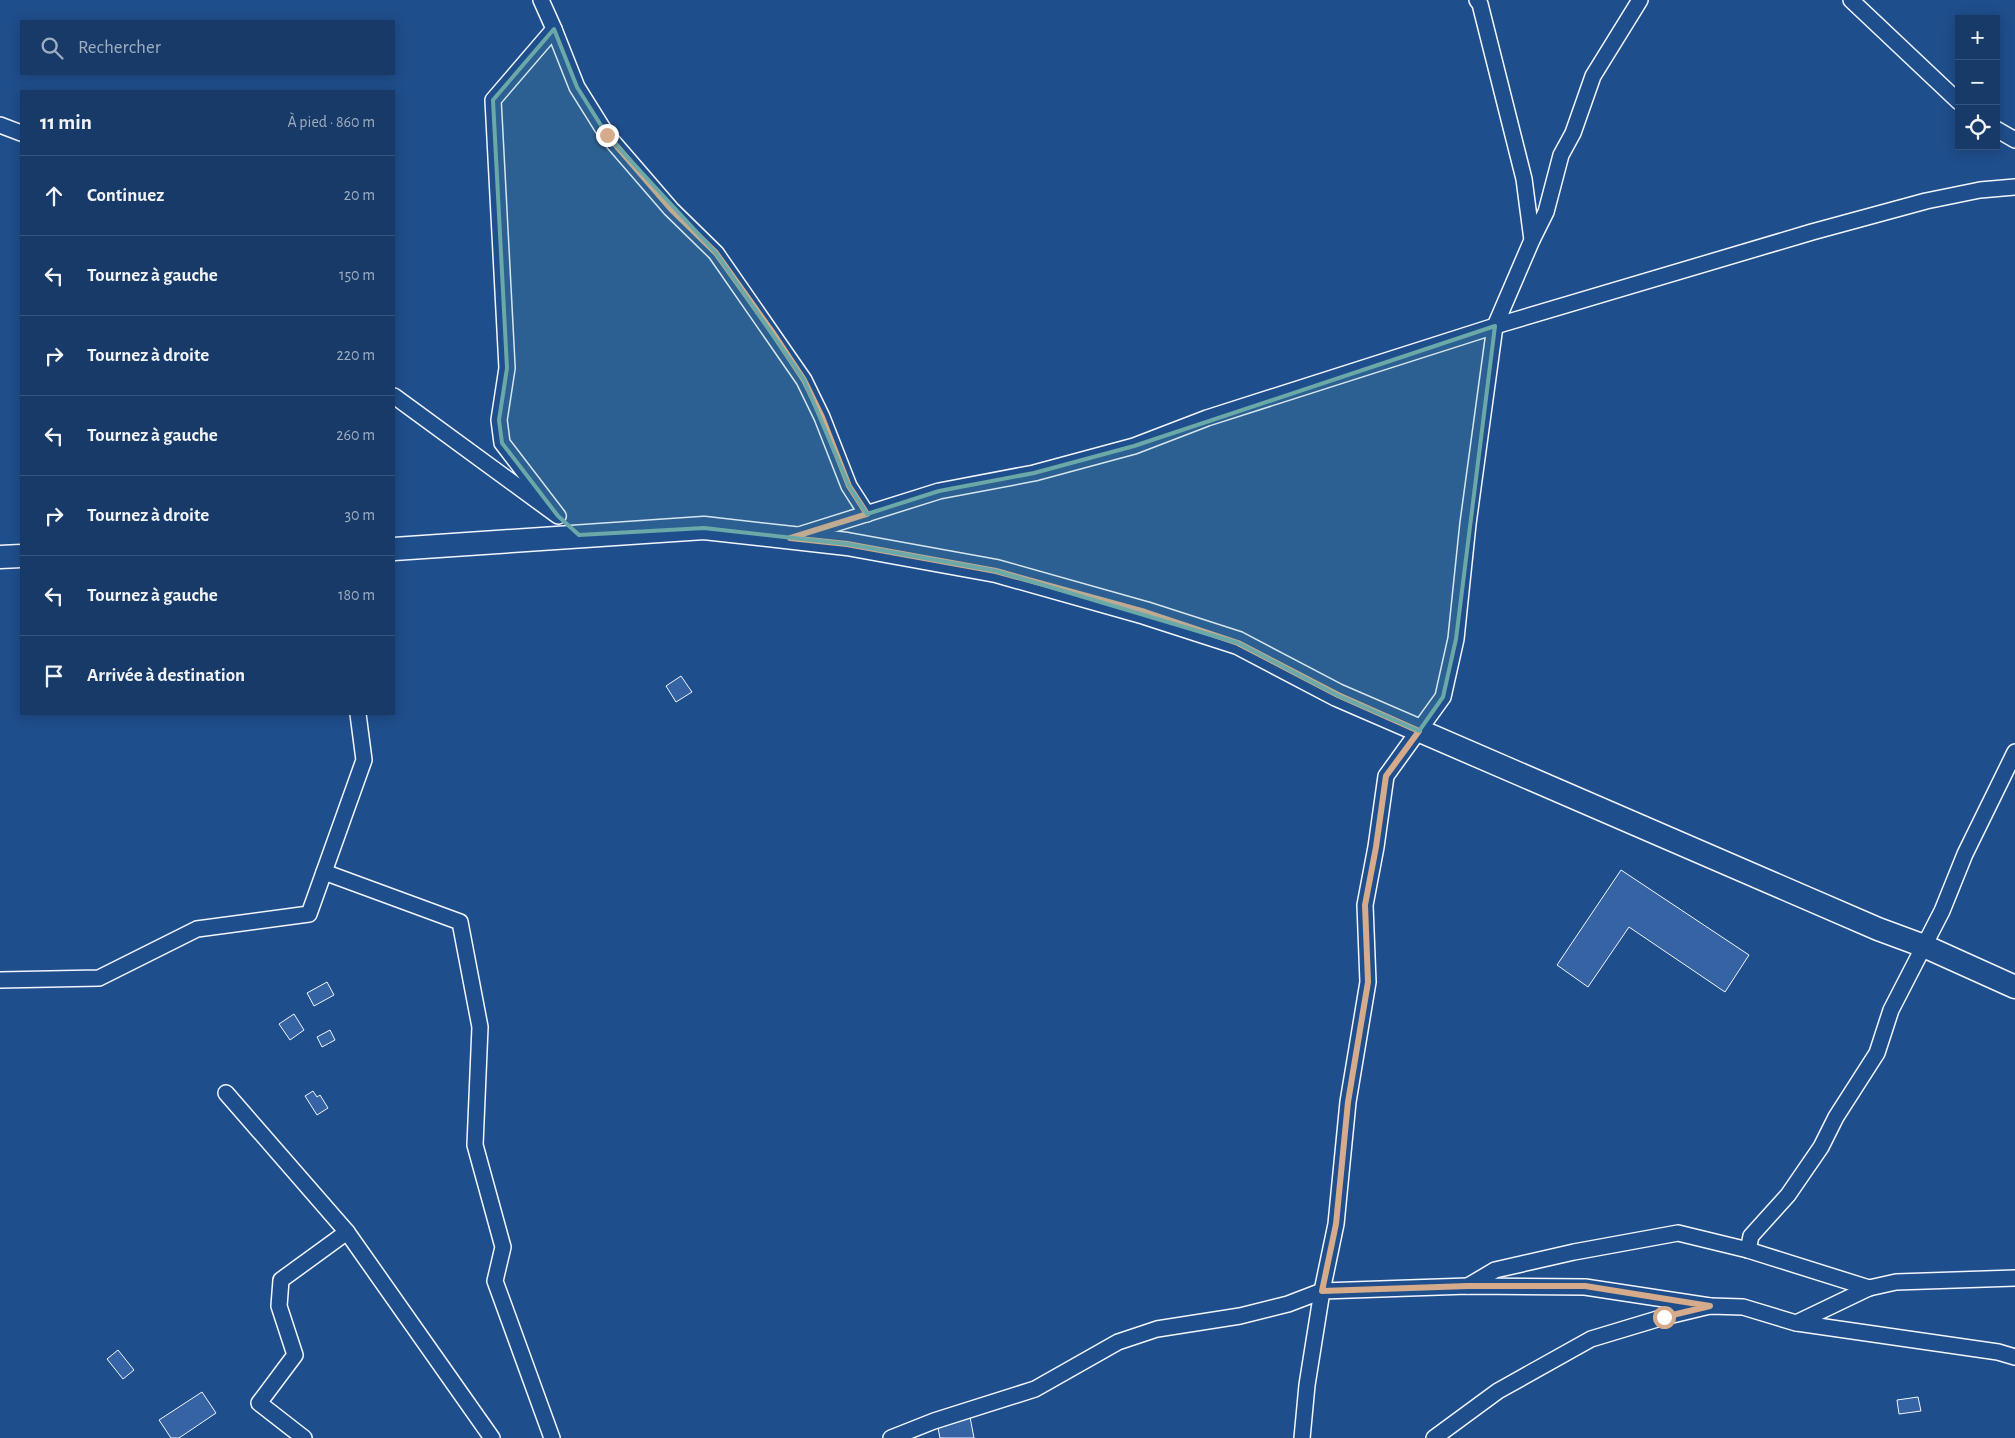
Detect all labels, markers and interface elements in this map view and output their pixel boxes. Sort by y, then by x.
map controls [1955,15,2000,150]
button: + [1955,15,2000,60]
search box [20,20,395,75]
icon: search [38,34,66,62]
text: Rechercher [78,38,161,57]
button: − [1955,60,2000,105]
button: locate [1955,105,2000,150]
text: 11 min [40,112,92,133]
text: À pied · 860 m [287,114,375,130]
route end [596,124,619,147]
icon: ahead [40,182,68,210]
text: Continuez [87,186,164,205]
text: 20 m [344,187,375,203]
icon: left [40,262,68,290]
text: Tournez à gauche [87,266,218,285]
text: 150 m [339,267,375,283]
icon: right [40,342,68,370]
text: Tournez à droite [87,346,209,365]
text: 220 m [337,347,375,363]
icon: left [40,422,68,450]
text: Tournez à gauche [87,426,218,445]
text: 260 m [336,427,375,443]
icon: right [40,502,68,530]
text: Tournez à droite [87,506,209,525]
text: 30 m [345,507,375,523]
icon: left [40,582,68,610]
text: Tournez à gauche [87,586,218,605]
text: 180 m [338,587,375,603]
icon: arrive [40,662,68,690]
text: Arrivée à destination [87,666,245,685]
route start [1653,1306,1676,1329]

